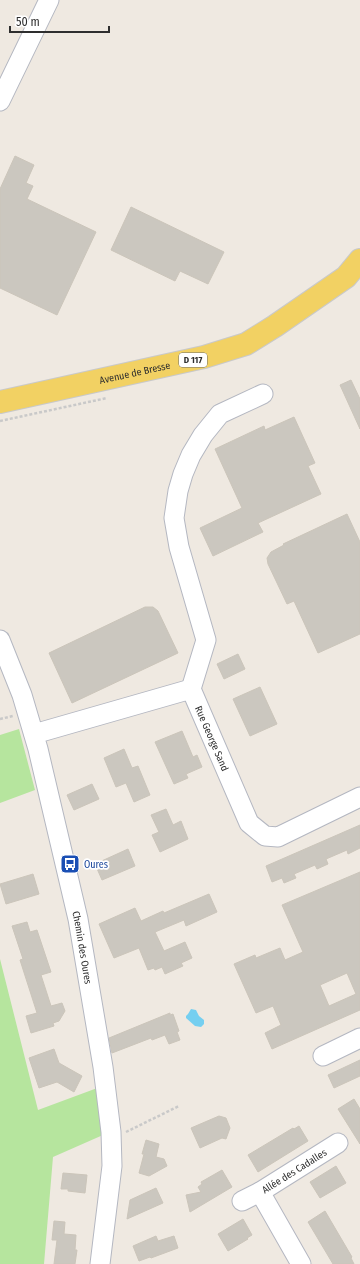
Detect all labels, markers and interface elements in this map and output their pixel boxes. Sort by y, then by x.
scale bar [10,8,109,34]
text: 50 m [16,15,40,29]
road number: D 117 [179,353,207,367]
street label: Avenue de Bresse [98,360,172,387]
street label: Rue George Sand [192,704,231,773]
bus stop icon: Oures [59,853,81,875]
place label: Oures [84,859,108,871]
street label: Chemin des Oures [69,910,94,985]
street label: Allée des Cadalles [260,1147,329,1196]

